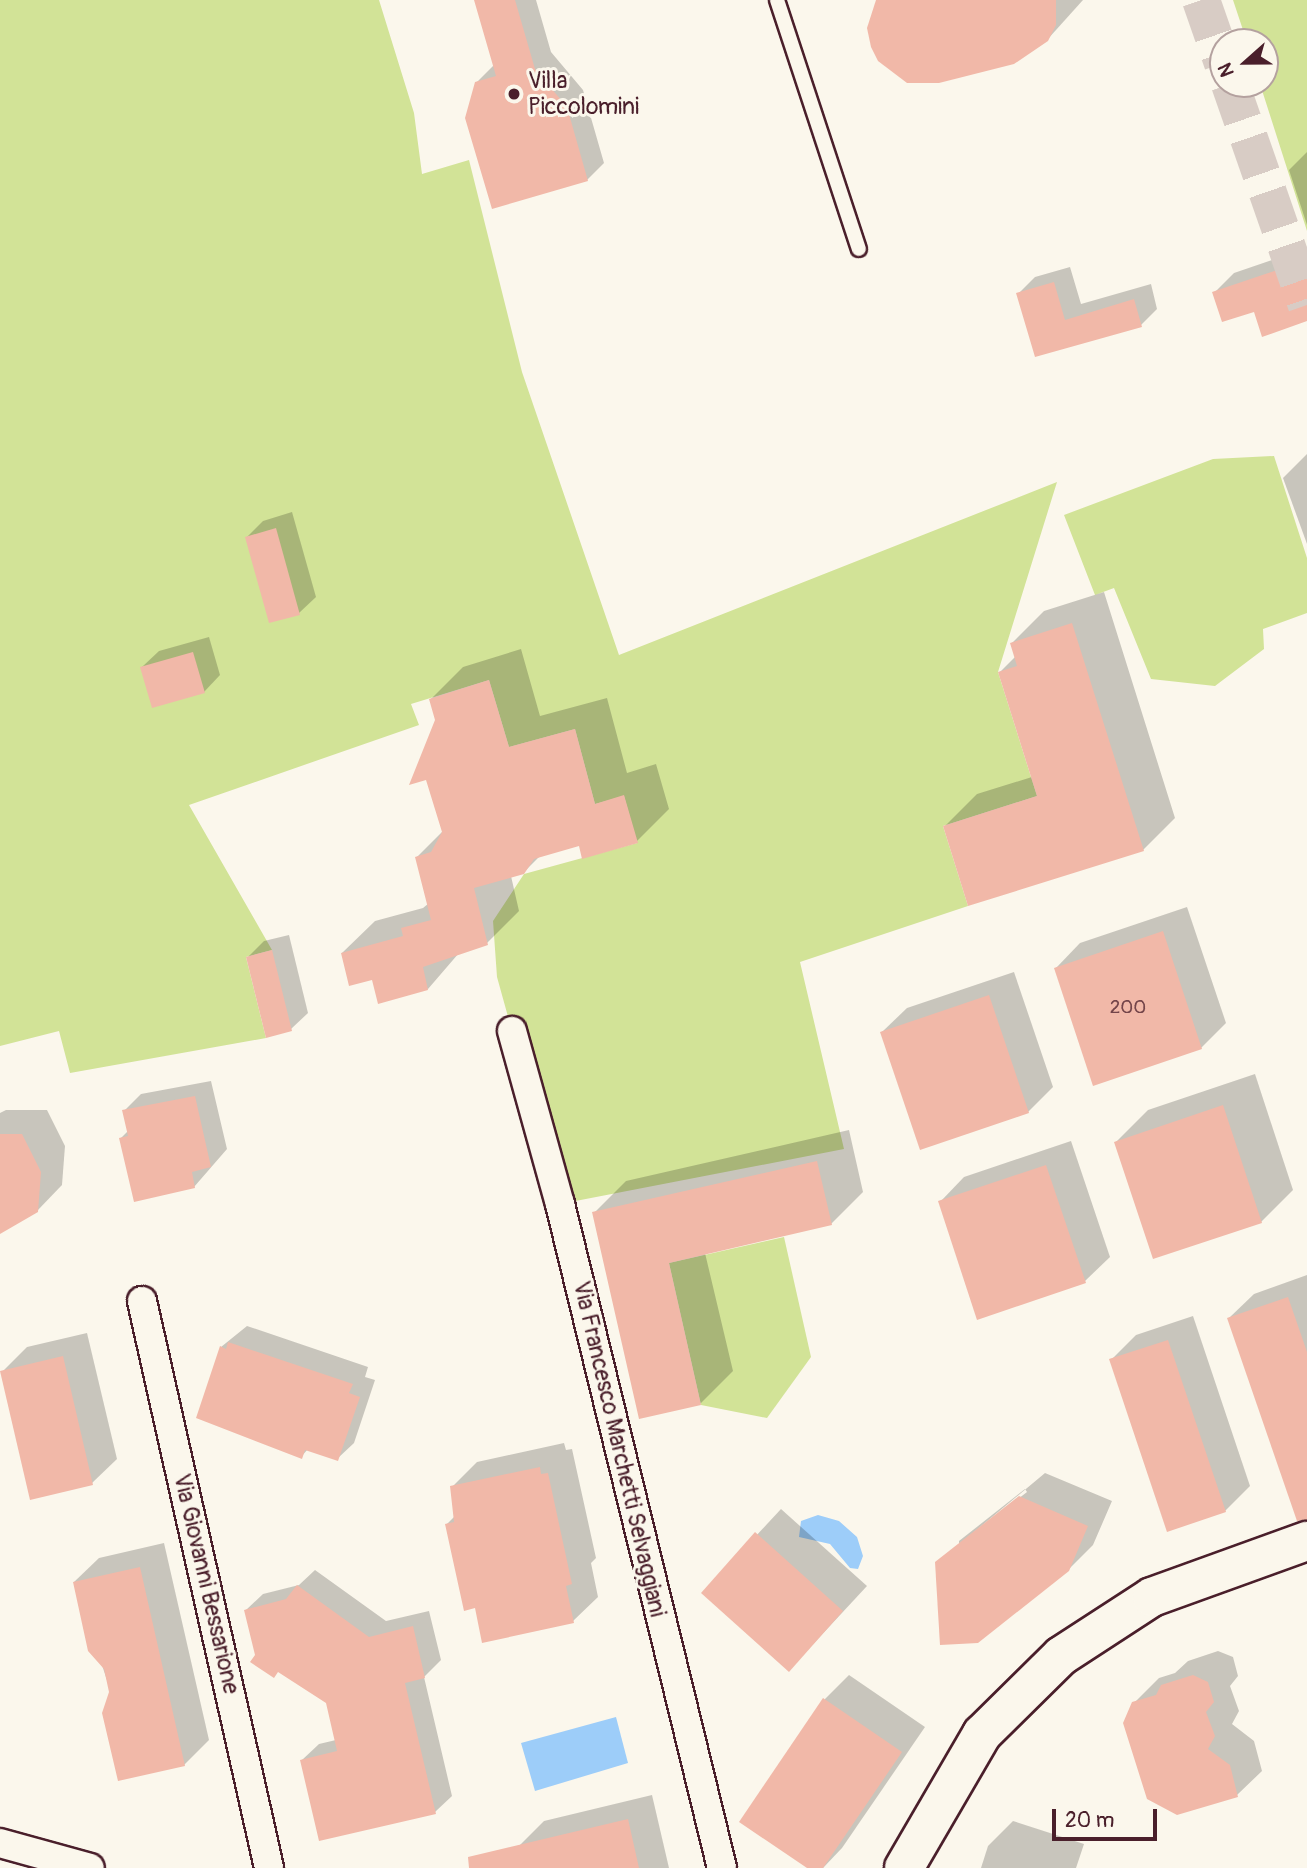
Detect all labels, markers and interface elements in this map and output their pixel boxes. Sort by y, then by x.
north arrow [1209,28,1279,98]
text: N [1213,60,1240,80]
place label: Villa Piccolomini [528,67,639,121]
marker: Villa Piccolomini [506,86,522,102]
house number: 200 [1110,997,1146,1019]
street label: Via Francesco Marchetti Selvaggiani [567,1279,671,1619]
street label: Via Giovanni Bessarione [167,1471,245,1697]
scale bar [1055,1794,1160,1838]
text: 20 m [1065,1807,1114,1834]

